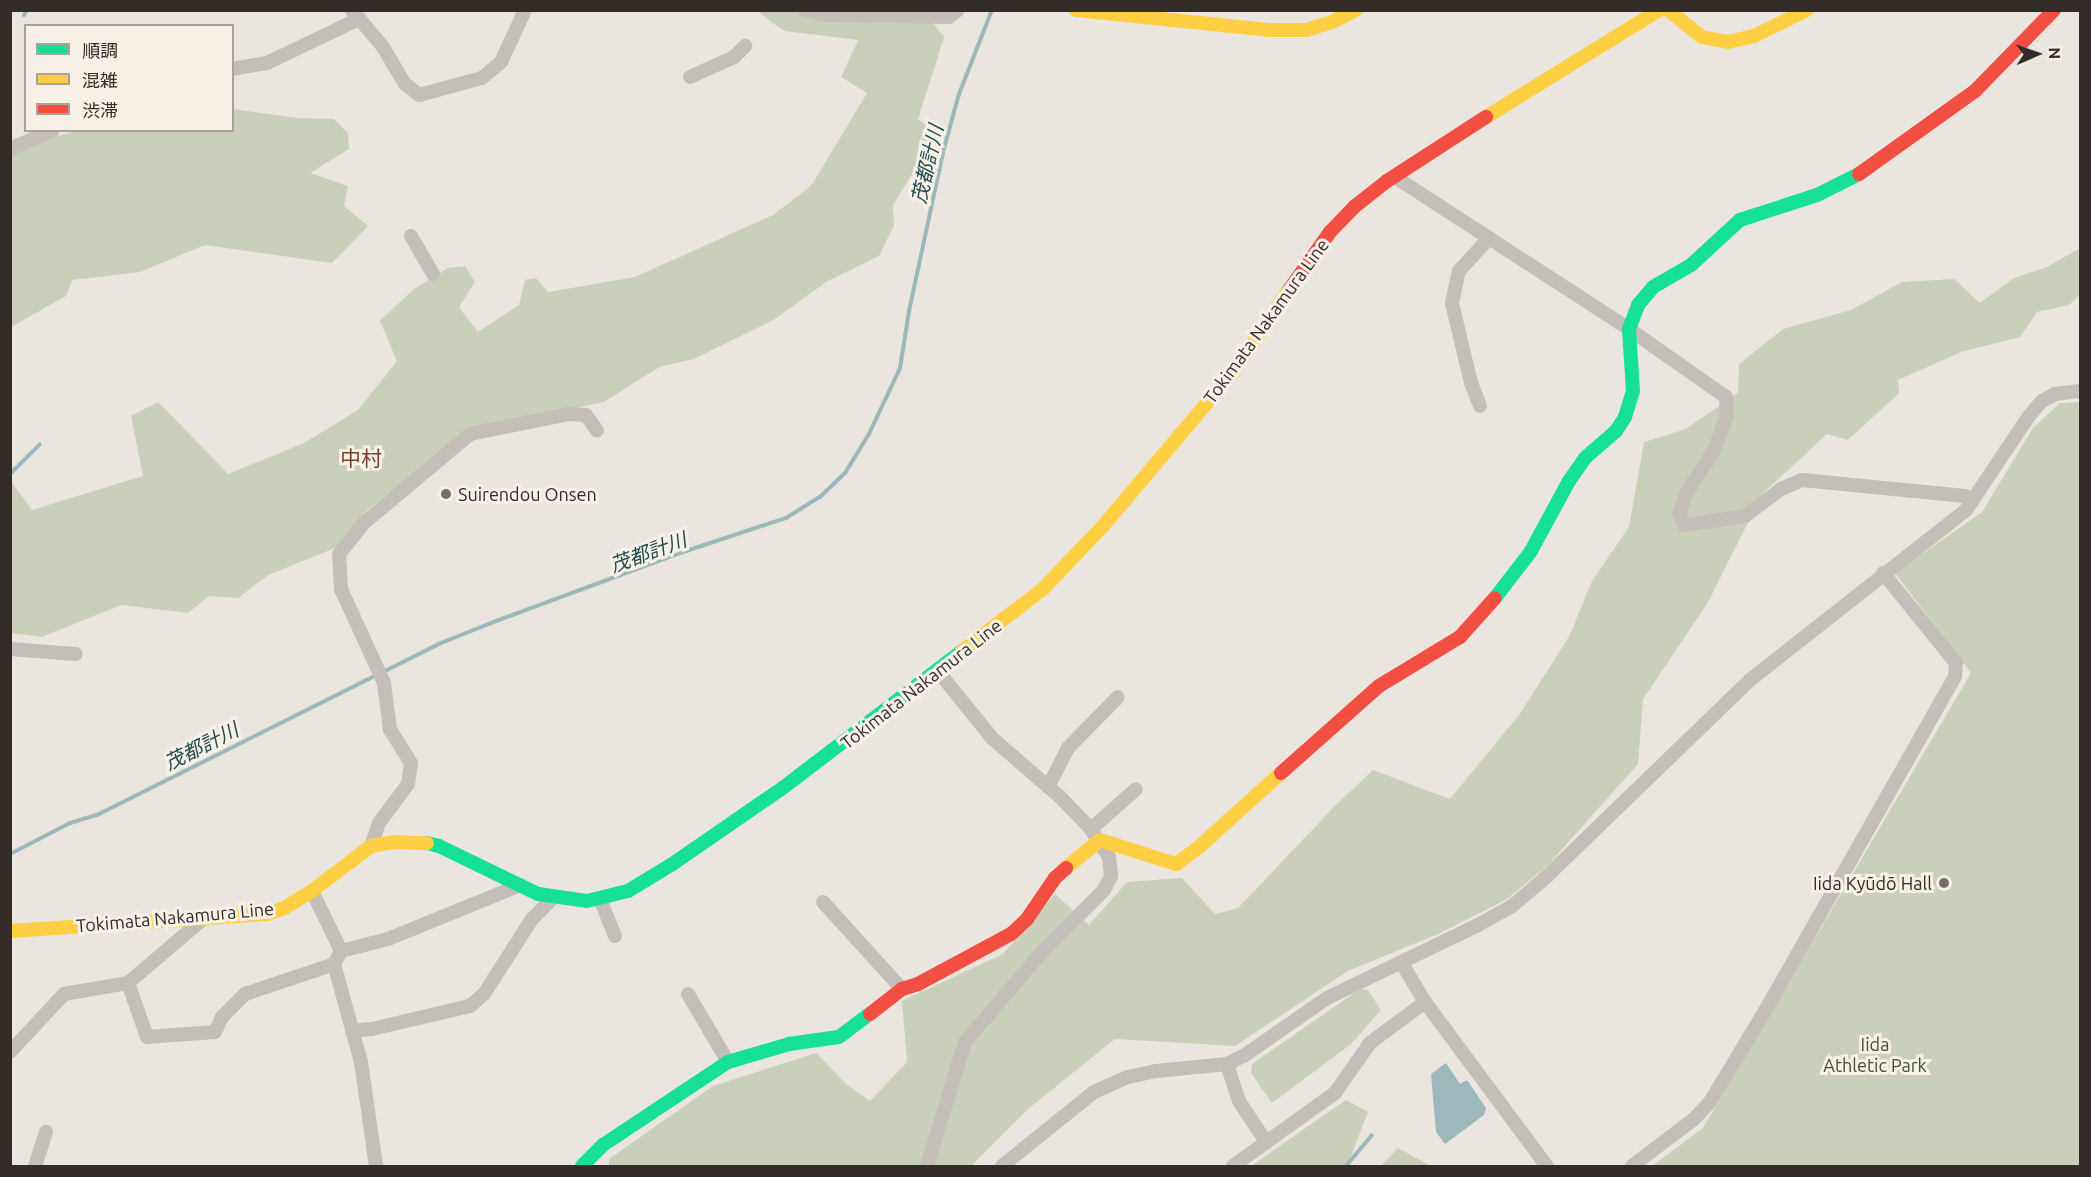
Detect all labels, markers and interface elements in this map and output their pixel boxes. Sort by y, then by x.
legend [24,24,234,132]
north arrow [2007,24,2067,84]
text: 順調 [82,40,118,60]
text: N [2046,47,2064,60]
text: 混雑 [82,70,118,90]
text: 渋滞 [82,100,118,120]
water label: 茂都計川 [906,122,948,206]
street label: Tokimata Nakamura Line [1199,234,1333,408]
district label: 中村 [340,445,382,471]
place label: Suirendou Onsen [458,483,597,505]
marker: Suirendou Onsen [439,487,453,501]
water label: 茂都計川 [606,527,690,577]
street label: Tokimata Nakamura Line [836,614,1006,754]
water label: 茂都計川 [160,717,242,775]
place label: Iida Kyūdō Hall [1813,872,1932,894]
marker: Iida Kyūdō Hall [1937,876,1951,890]
street label: Tokimata Nakamura Line [75,898,275,936]
park label: Iida Athletic Park [1823,1034,1927,1076]

